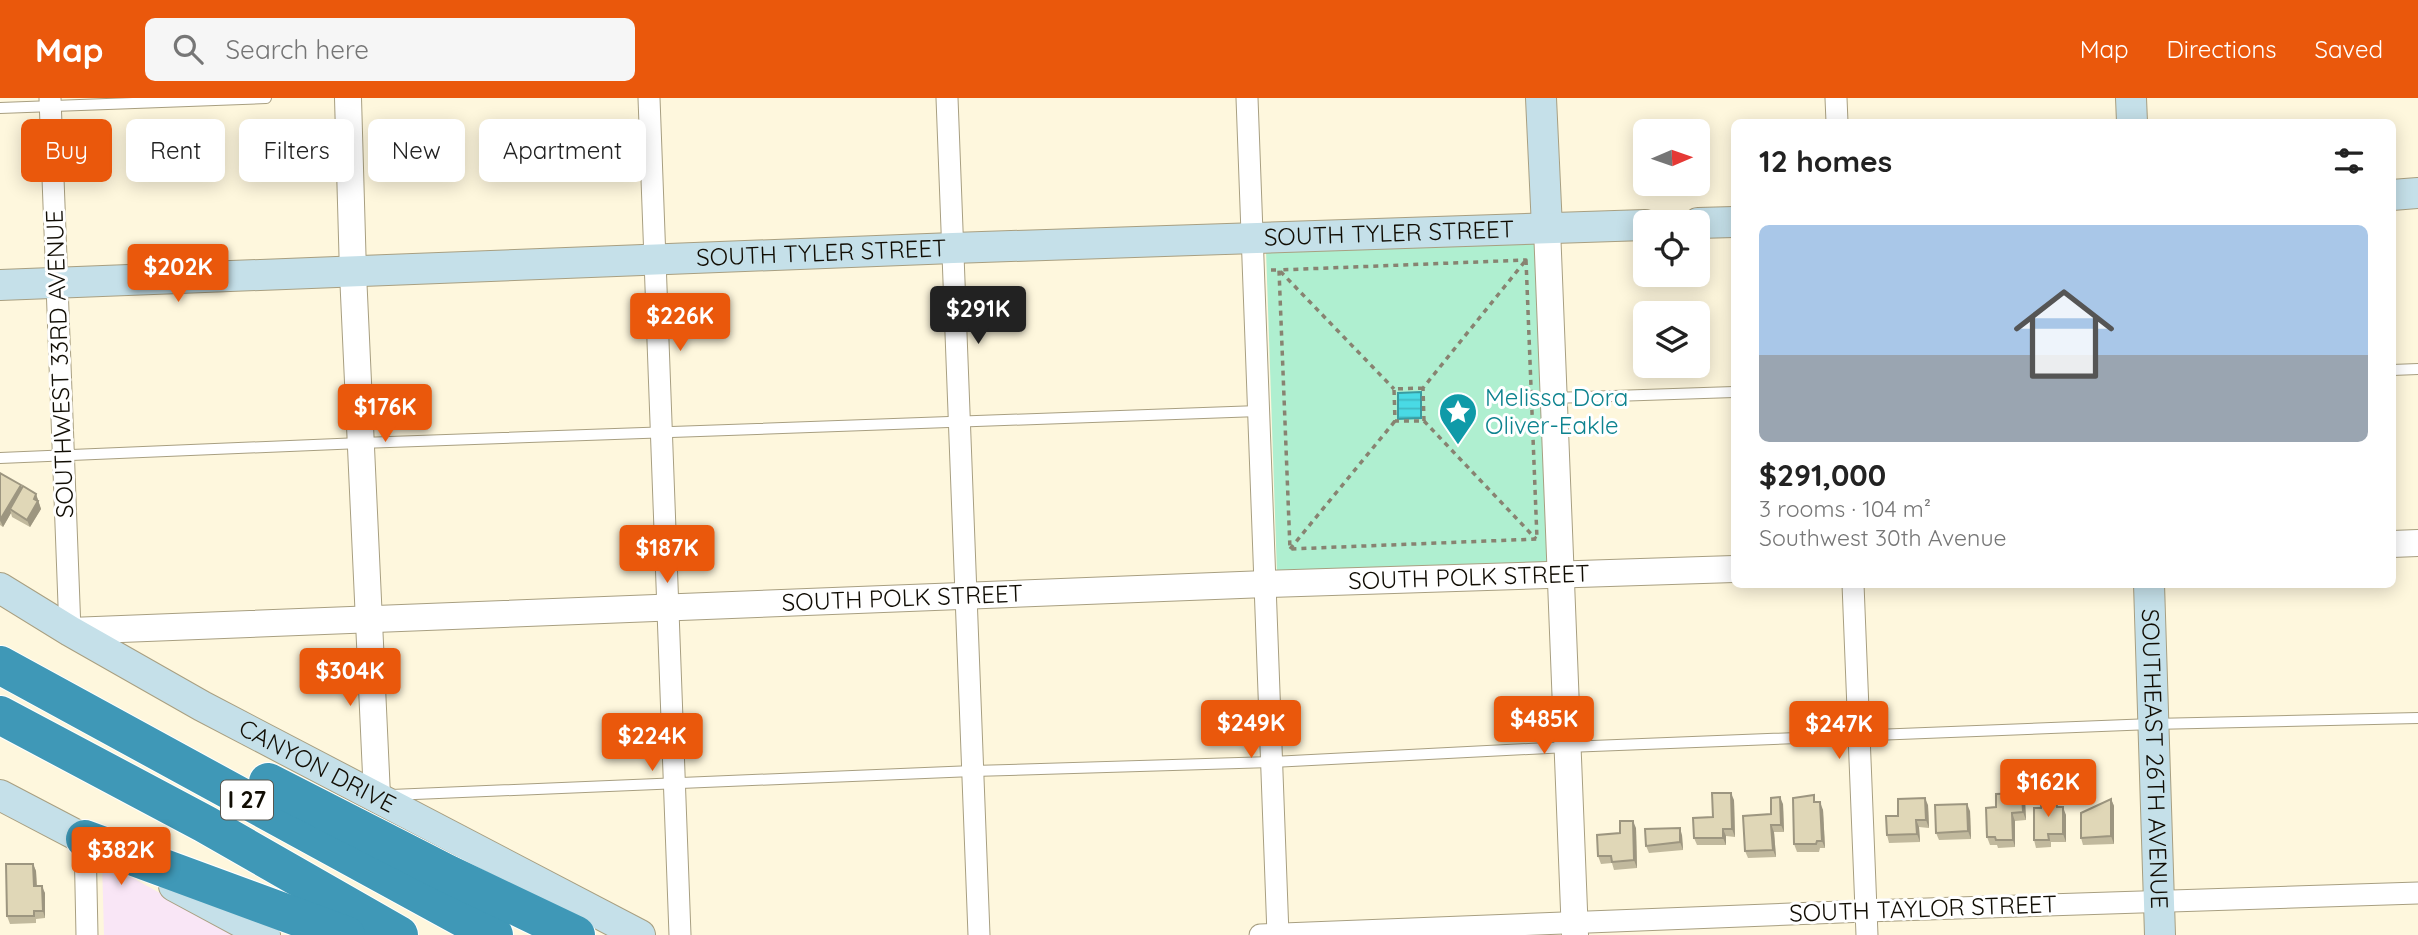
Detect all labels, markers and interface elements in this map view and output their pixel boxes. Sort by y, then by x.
search box [145,18,635,81]
text: Map [35,29,103,70]
icon: search [169,30,207,68]
text: Search here [225,33,369,66]
text: Map [2080,34,2129,64]
text: Directions [2167,34,2277,64]
text: Saved [2315,34,2383,64]
chip: Buy [21,119,112,182]
chip: Rent [126,119,225,182]
chip: Filters [239,119,354,182]
chip: New [368,119,465,182]
chip: Apartment [479,119,646,182]
north arrow [1633,119,1710,196]
map controls [1633,119,1710,378]
text: 12 homes [1759,142,1892,180]
icon: filters [2330,142,2368,180]
street label: SOUTHWEST 33RD AVENUE [39,209,79,519]
button: locate [1633,210,1710,287]
street label: SOUTH TYLER STREET [1263,213,1515,252]
street label: SOUTH TYLER STREET [696,232,947,272]
pin: $202K [129,244,227,304]
text: $202K [143,252,213,281]
icon: home [2001,271,2127,397]
pin: $291K [929,286,1027,346]
pin: $226K [631,294,729,353]
text: $291K [946,294,1010,323]
text: $226K [646,301,714,330]
button: layers [1633,301,1710,378]
place label: Melissa Dora Oliver-Eakle [1485,382,1628,440]
pin: $176K [336,384,434,444]
place icon: Melissa Dora Oliver-Eakle [1437,391,1479,446]
text: $176K [354,392,416,421]
text: $291,000 [1759,456,1886,494]
text: 3 rooms · 104 m² [1759,494,1931,523]
text: Southwest 30th Avenue [1759,523,2006,552]
pin: $187K [618,526,716,585]
text: $187K [636,533,698,562]
street label: SOUTH POLK STREET [1348,558,1590,595]
street label: SOUTH POLK STREET [781,578,1024,617]
street label: SOUTHEAST 26TH AVENUE [2136,608,2175,909]
pin: $304K [301,648,399,708]
text: $304K [316,656,384,685]
pin: $485K [1495,696,1593,756]
pin: $249K [1202,700,1300,760]
pin: $247K [1790,702,1888,761]
text: $485K [1510,704,1578,733]
text: $249K [1217,708,1285,737]
text: $247K [1805,709,1873,738]
street label: CANYON DRIVE [234,712,401,819]
pin: $224K [603,714,701,773]
text: $224K [618,721,686,750]
pin: $162K [1999,760,2097,819]
text: $162K [2016,767,2080,796]
road number: I 27 [221,780,273,820]
pin: $382K [72,828,170,887]
text: $382K [88,835,154,864]
street label: SOUTH TAYLOR STREET [1789,888,2057,928]

